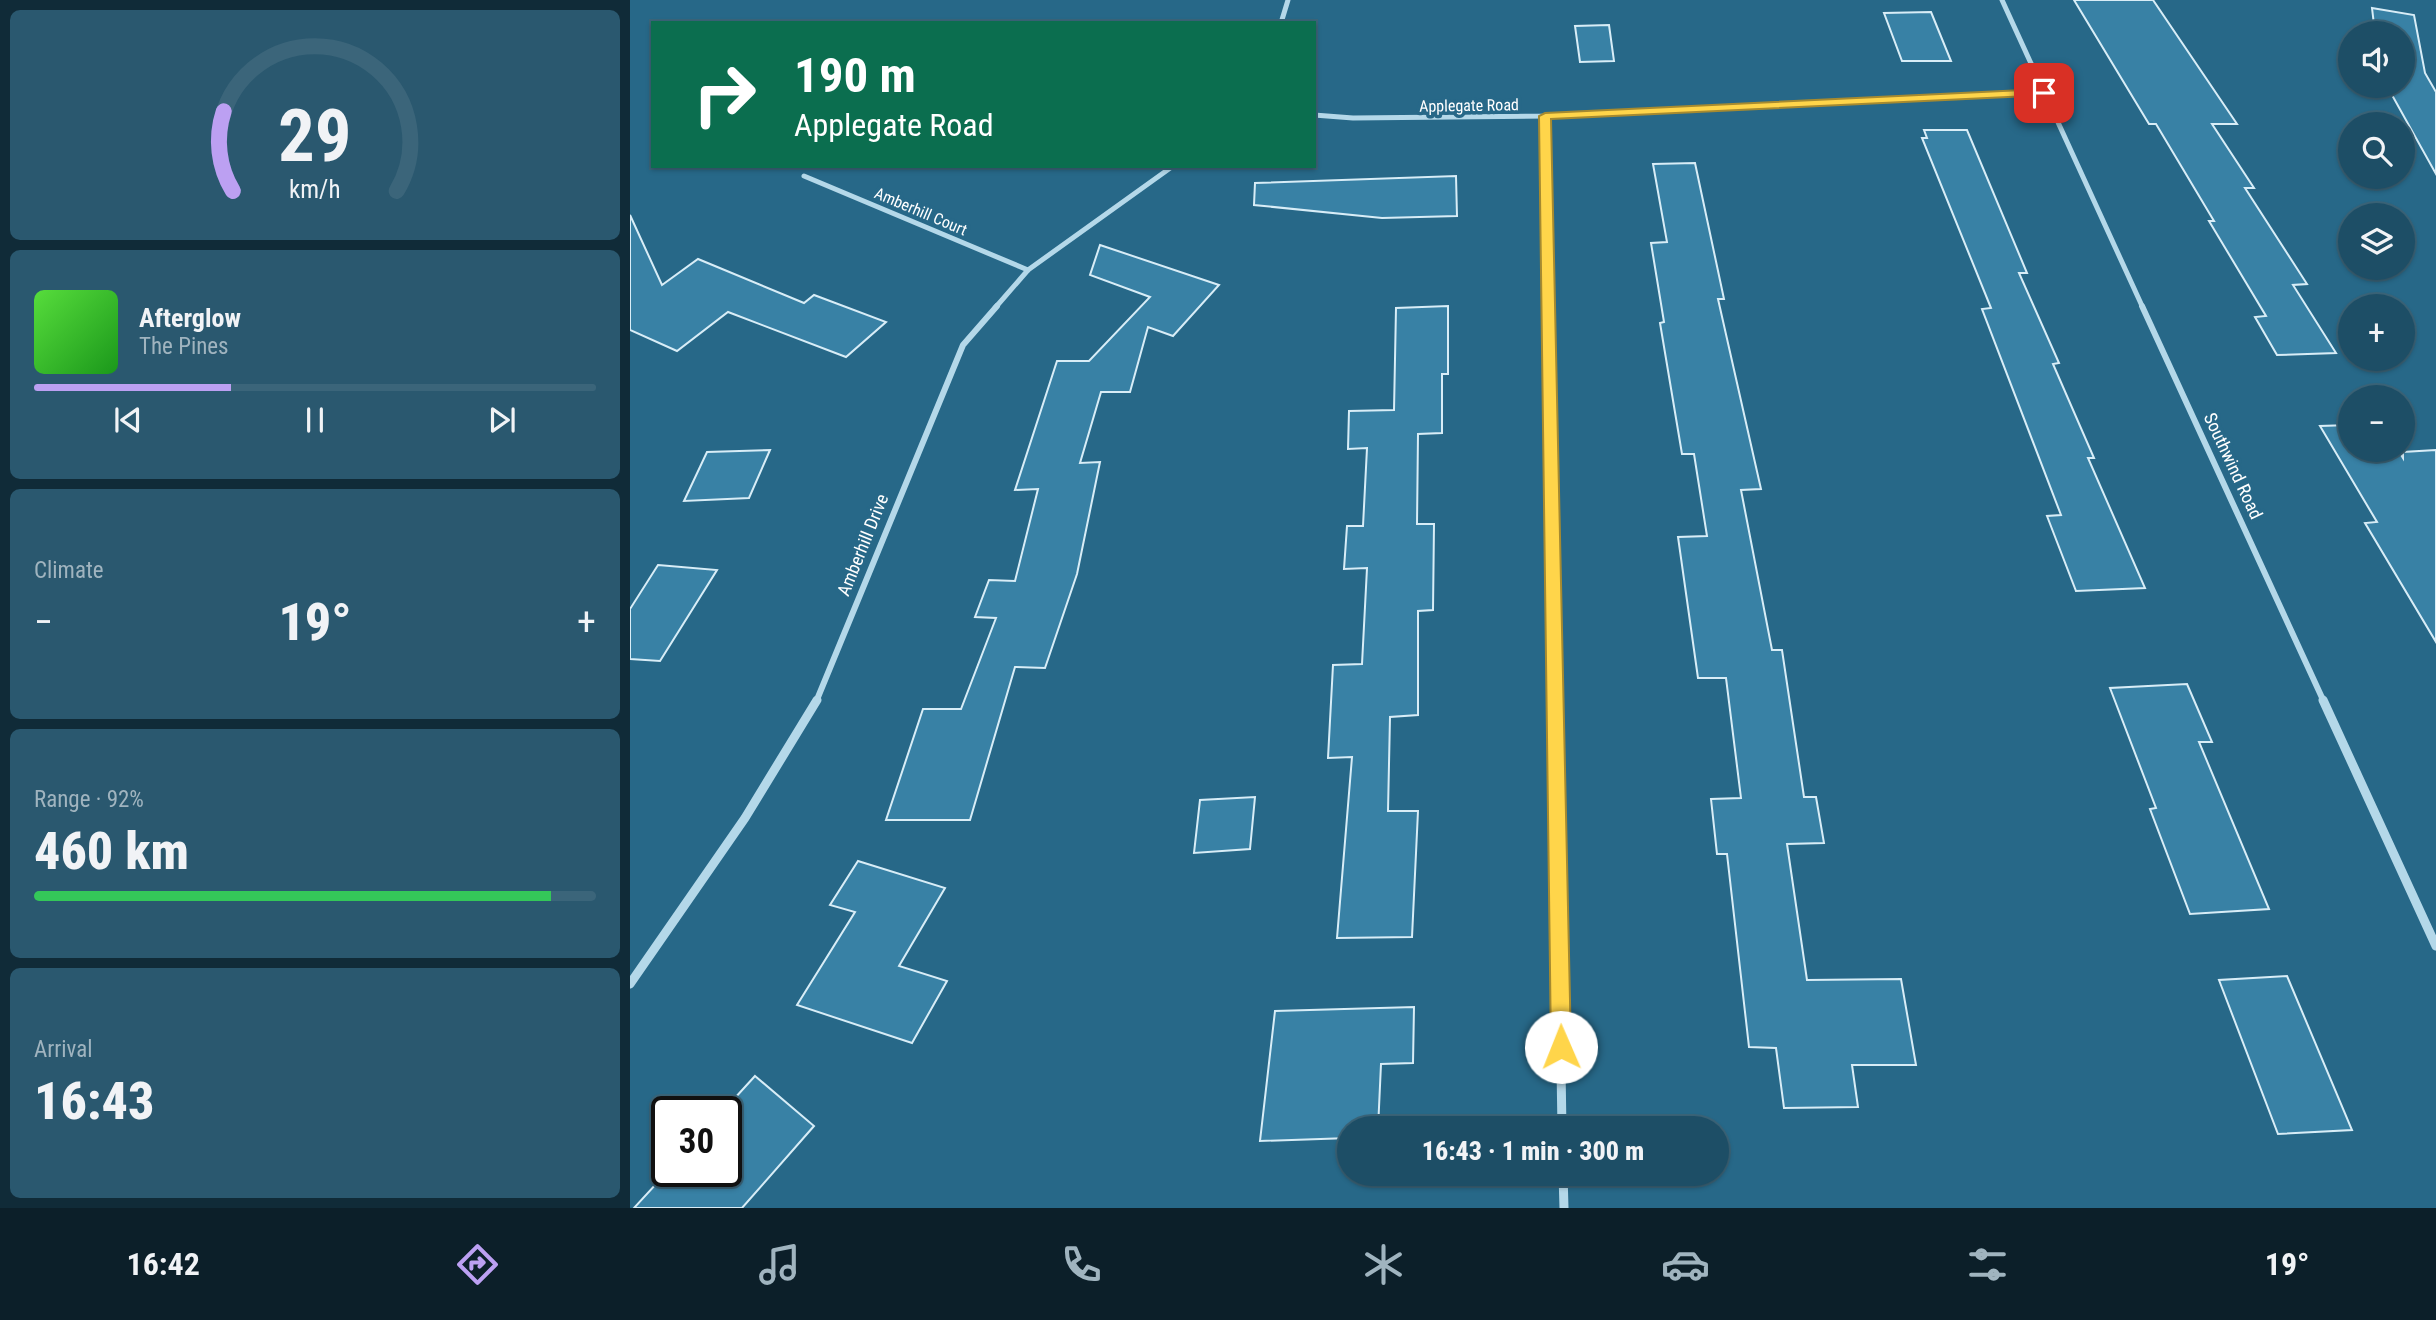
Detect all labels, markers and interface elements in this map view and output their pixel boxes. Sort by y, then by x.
map controls [2338,21,2415,462]
button: sound [2338,21,2415,98]
text: 190 m [794,47,916,104]
icon: right [679,49,770,140]
pin [2014,63,2074,123]
icon: arrive [2025,74,2063,112]
text: 29 [278,93,352,179]
street label: Applegate Road [1419,95,1519,116]
text: Applegate Road [794,106,994,144]
button: search [2338,112,2415,189]
text: km/h [289,175,341,204]
street label: Amberhill Court [872,183,970,240]
button: layers [2338,203,2415,280]
button: + [2338,294,2415,371]
text: Afterglow [139,303,241,333]
text: The Pines [139,333,229,360]
button: − [2338,385,2415,462]
icon: previous [109,401,147,439]
icon: pause [296,401,334,439]
icon: next [483,401,521,439]
street label: Southwind Road [2200,409,2267,522]
street label: Amberhill Drive [833,491,892,599]
text: Climate [34,557,104,584]
text: 19° [278,592,352,653]
text: − [34,600,53,644]
text: + [577,600,596,644]
text: Range · 92% [34,786,144,813]
text: 460 km [34,821,189,882]
position arrow [1524,1010,1598,1084]
text: Arrival [34,1036,93,1063]
text: 16:43 [34,1071,154,1132]
speed limit sign: 30 [651,1096,742,1187]
text: 16:43 · 1 min · 300 m [1422,1136,1644,1166]
icon: directions [453,1240,502,1289]
icon: music [755,1240,804,1289]
icon: phone [1057,1240,1106,1289]
icon: climate [1359,1240,1408,1289]
icon: car [1661,1240,1710,1289]
icon: filters [1963,1240,2012,1289]
text: 16:42 [126,1245,200,1283]
text: 19° [2265,1245,2309,1283]

